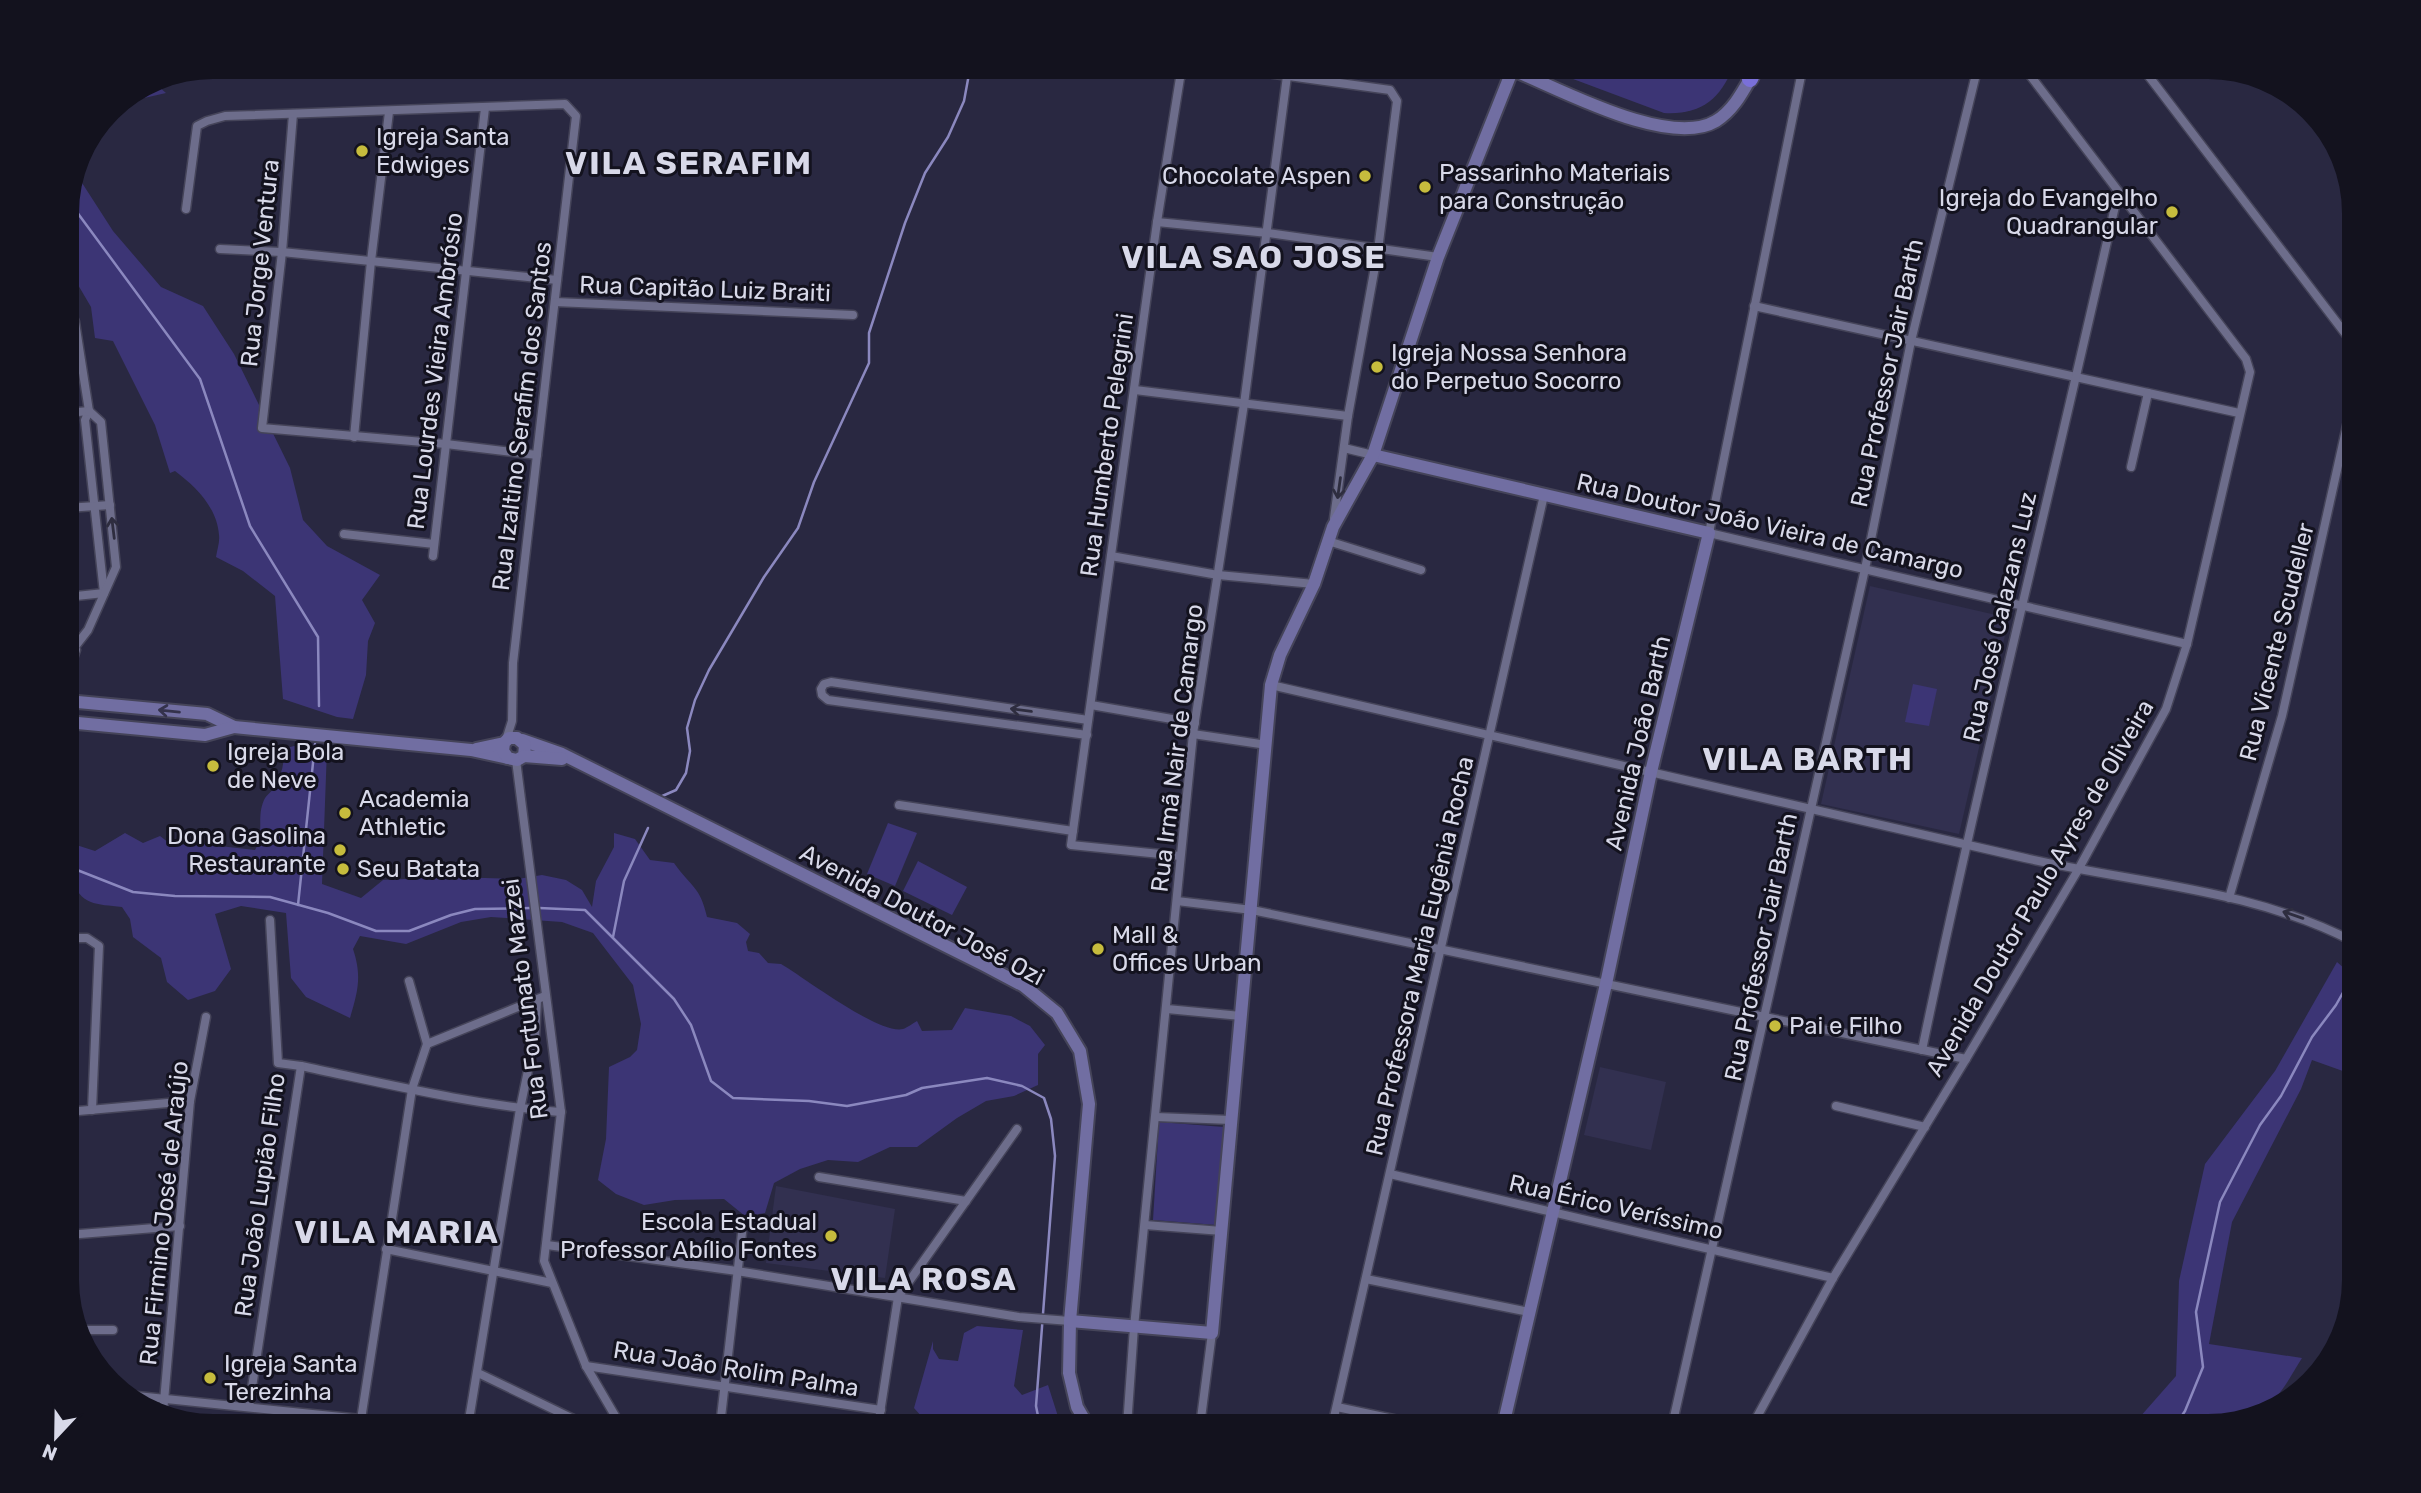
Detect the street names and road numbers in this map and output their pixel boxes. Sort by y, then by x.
street label: Rua Jorge Ventura [235,158,285,368]
street label: Rua Lourdes Vieira Ambrósio [402,211,468,531]
street label: Rua Professor Jair Barth [1845,236,1929,510]
street label: Rua Izaltino Serafim dos Santos [487,240,557,592]
street label: Rua Capitão Luiz Braiti [579,271,831,307]
street label: Rua Humberto Pelegrini [1075,312,1139,578]
street label: Rua Doutor João Vieira de Camargo [1574,468,1966,584]
street label: Rua José Calazans Luz [1958,489,2042,745]
street label: Rua Vicente Scudeller [2234,520,2320,764]
street label: Rua Irmã Nair de Camargo [1145,602,1209,894]
street label: Avenida João Barth [1600,633,1676,853]
street label: Avenida Doutor Paulo Ayres de Oliveira [1920,695,2160,1081]
street label: Rua Professora Maria Eugênia Rocha [1360,754,1480,1158]
street label: Rua Professor Jair Barth [1719,810,1803,1084]
street label: Avenida Doutor José Ozi [795,839,1049,991]
street label: Rua Fortunato Mazzei [496,877,554,1121]
street label: Rua Firmino José de Araújo [134,1059,194,1367]
street label: Rua João Lupião Filho [229,1071,291,1319]
street label: Rua Érico Veríssimo [1506,1169,1726,1245]
street label: Rua João Rolim Palma [611,1336,861,1402]

